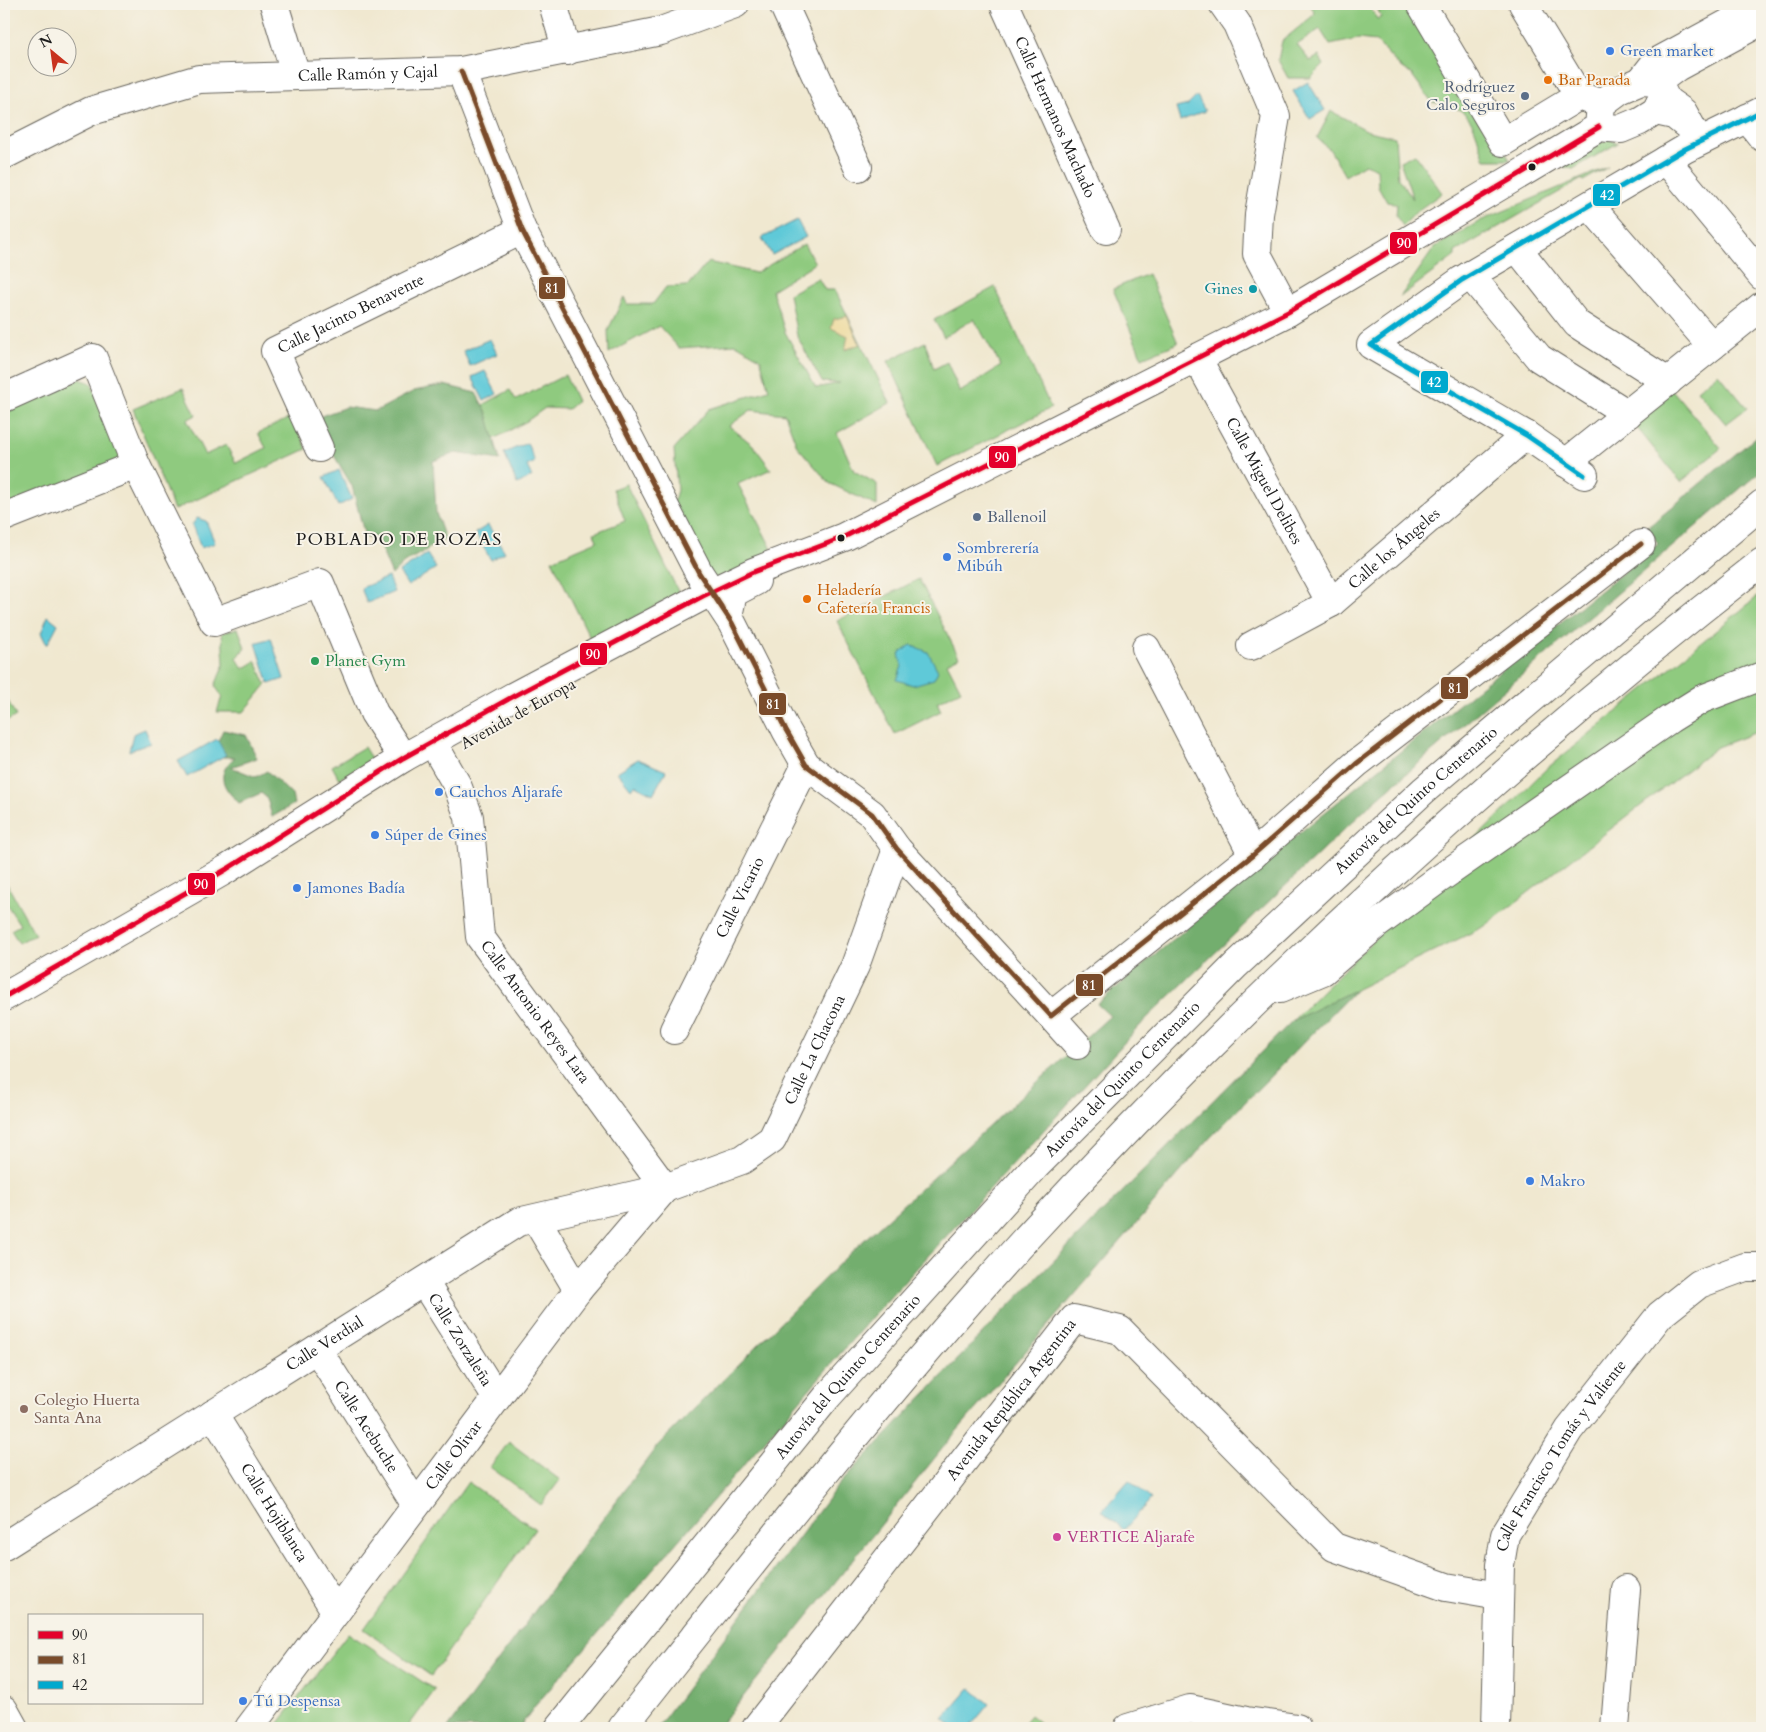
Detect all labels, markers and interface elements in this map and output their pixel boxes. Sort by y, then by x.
north arrow [28,28,78,78]
text: N [36,30,56,52]
street label: Calle Hermanos Machado [1009,33,1101,202]
place label: Green market [1620,40,1714,62]
marker: Green market [1604,45,1616,57]
street label: Calle Ramón y Cajal [298,61,438,87]
place label: Bar Parada [1558,69,1631,91]
marker: Bar Parada [1542,74,1554,86]
place label: Rodríguez Calo Seguros [1426,76,1515,116]
marker: Rodríguez Calo Seguros [1519,90,1531,102]
unlabelled marker [1527,162,1537,172]
line badge: 42 [1592,183,1621,207]
text: 42 [1600,186,1614,205]
line badge: 90 [1389,231,1418,255]
text: 90 [1397,234,1411,253]
street label: Calle Jacinto Benavente [274,269,428,359]
line badge: 81 [538,276,566,300]
place label: Gines [1204,278,1243,300]
text: 81 [545,279,559,298]
marker: Gines [1247,283,1259,295]
line badge: 42 [1420,370,1449,394]
text: 42 [1427,373,1441,392]
street label: Calle Miguel Delibes [1220,413,1308,548]
line badge: 90 [988,445,1017,469]
text: 90 [995,448,1009,467]
street label: Calle los Ángeles [1343,503,1445,594]
place label: Ballenoil [987,506,1047,528]
marker: Ballenoil [971,511,983,523]
district label: POBLADO DE ROZAS [296,527,502,552]
unlabelled marker [836,533,846,543]
place label: Sombrerería Mibúh [957,537,1039,577]
marker: Sombrerería Mibúh [941,551,953,563]
place label: Heladería Cafetería Francis [817,579,930,619]
marker: Heladería Cafetería Francis [801,593,813,605]
line badge: 90 [579,642,608,666]
text: 90 [586,645,600,664]
place label: Planet Gym [325,650,406,672]
marker: Planet Gym [309,655,321,667]
street label: Avenida de Europa [456,673,580,755]
line badge: 81 [1440,676,1469,700]
text: 81 [1448,679,1462,698]
line badge: 81 [758,692,787,716]
text: 81 [766,695,780,714]
street label: Autovía del Quinto Centenario [1330,721,1503,879]
place label: Cauchos Aljarafe [449,781,563,803]
marker: Cauchos Aljarafe [433,786,445,798]
place label: Súper de Gines [385,824,487,846]
marker: Súper de Gines [369,829,381,841]
street label: Calle Vicario [710,853,770,942]
line badge: 90 [187,872,216,896]
text: 90 [194,875,208,894]
place label: Jamones Badía [305,877,405,899]
marker: Jamones Badía [291,882,303,894]
street label: Calle Antonio Reyes Lara [475,936,595,1088]
line badge: 81 [1075,973,1104,997]
text: 81 [1082,976,1096,995]
street label: Calle La Chacona [779,991,851,1108]
street label: Autovía del Quinto Centenario [1040,996,1205,1162]
place label: Makro [1540,1170,1585,1192]
marker: Makro [1524,1175,1536,1187]
street label: Calle Zorzaleña [423,1289,498,1391]
street label: Autovía del Quinto Centenario [770,1289,926,1464]
street label: Calle Verdial [282,1311,368,1377]
street label: Avenida República Argentina [941,1314,1081,1485]
street label: Calle Francisco Tomás y Valiente [1491,1355,1631,1553]
street label: Calle Acebuche [329,1376,404,1477]
place label: Colegio Huerta Santa Ana [34,1389,140,1429]
marker: Colegio Huerta Santa Ana [18,1403,30,1415]
street label: Calle Olivar [420,1416,487,1495]
street label: Calle Hojiblanca [235,1459,313,1566]
place label: VERTICE Aljarafe [1067,1526,1195,1548]
marker: VERTICE Aljarafe [1051,1531,1063,1543]
legend [28,1614,202,1704]
text: 90 [72,1625,88,1645]
text: 81 [72,1649,87,1669]
text: 42 [72,1675,88,1695]
place label: Tú Despensa [253,1690,341,1712]
marker: Tú Despensa [237,1695,249,1707]

